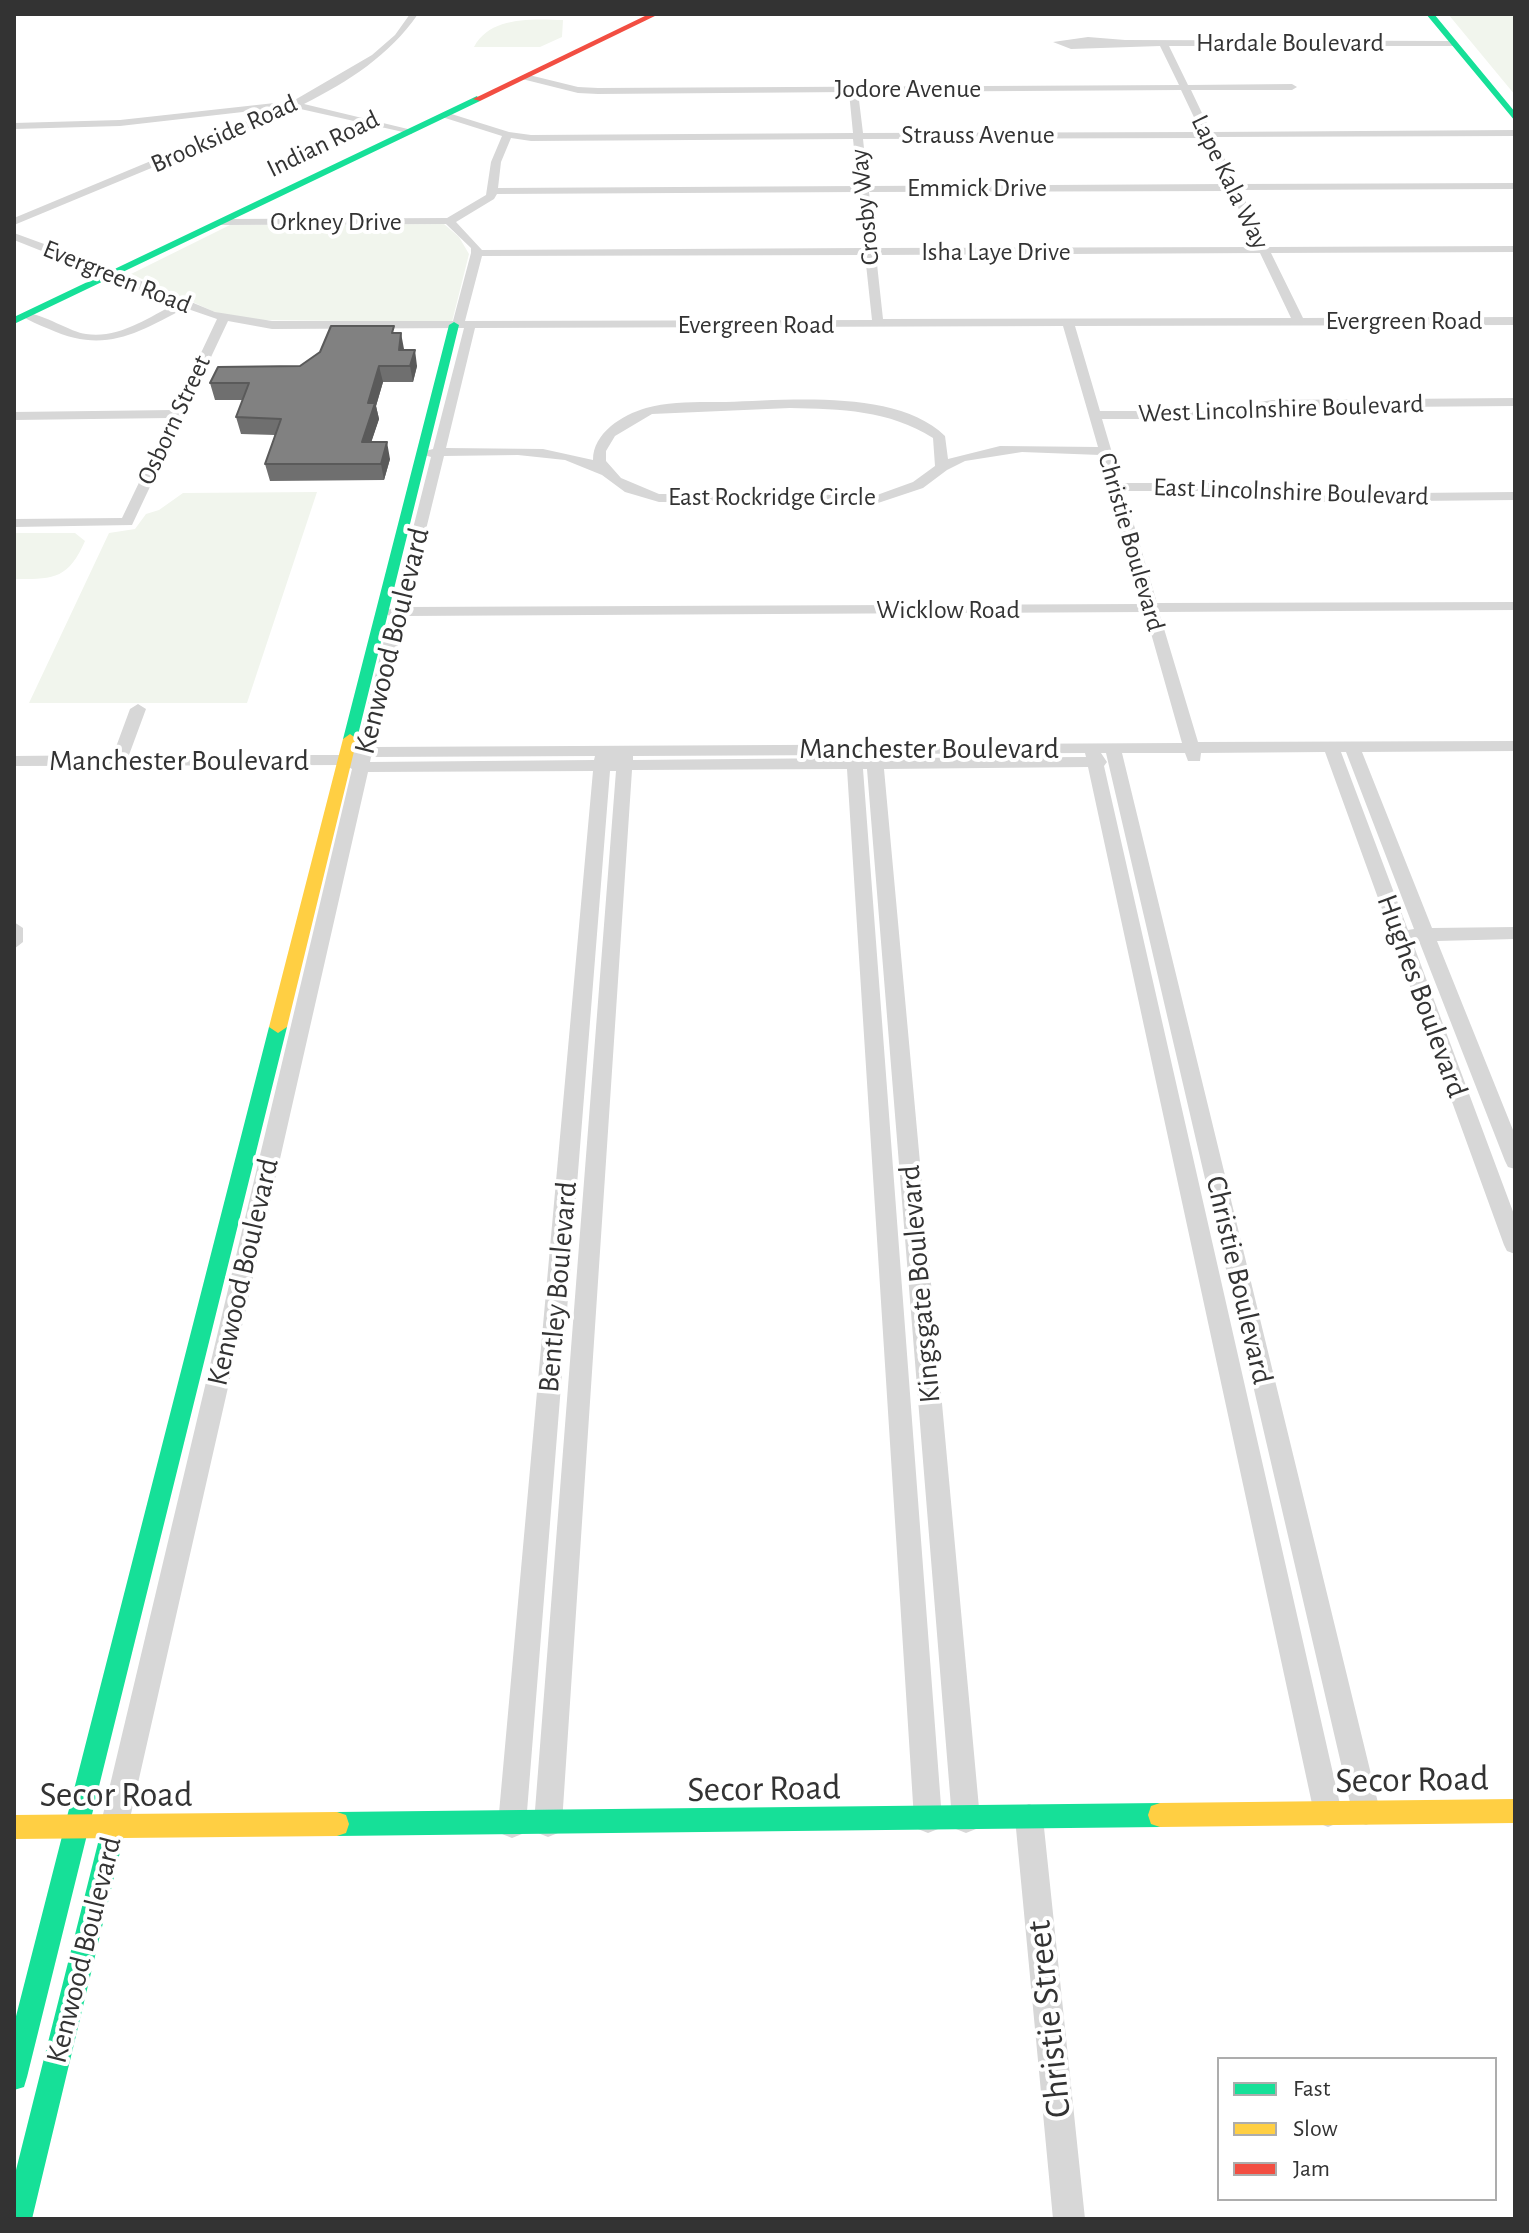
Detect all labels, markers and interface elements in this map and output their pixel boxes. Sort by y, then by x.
street label: Hardale Boulevard [1196,27,1384,59]
street label: Jodore Avenue [835,73,981,105]
street label: Brookside Road [146,88,302,180]
street label: Indian Road [262,103,384,185]
street label: Lape Kala Way [1184,110,1276,254]
street label: Strauss Avenue [901,119,1055,151]
street label: Crosby Way [843,147,887,267]
street label: Emmick Drive [907,172,1047,204]
street label: Orkney Drive [270,206,402,238]
street label: Evergreen Road [38,233,196,321]
street label: Isha Laye Drive [921,236,1071,268]
street label: Evergreen Road [1325,305,1483,337]
street label: Evergreen Road [677,309,835,341]
street label: Osborn Street [130,350,218,490]
street label: West Lincolnshire Boulevard [1138,388,1424,430]
street label: Christie Boulevard [1091,449,1171,635]
street label: East Lincolnshire Boulevard [1153,472,1429,512]
street label: East Rockridge Circle [668,481,876,513]
street label: Kenwood Boulevard [346,524,438,758]
street label: Wicklow Road [876,594,1020,626]
street label: Manchester Boulevard [799,731,1059,767]
street label: Manchester Boulevard [49,743,309,779]
street label: Hughes Boulevard [1369,889,1475,1103]
street label: Kenwood Boulevard [199,1155,287,1389]
street label: Kingsgate Boulevard [892,1163,948,1405]
street label: Christie Boulevard [1198,1172,1280,1388]
street label: Bentley Boulevard [531,1180,585,1394]
street label: Secor Road [1335,1757,1489,1803]
street label: Secor Road [687,1766,841,1812]
street label: Secor Road [39,1773,193,1817]
street label: Kenwood Boulevard [38,1833,130,2067]
street label: Christie Street [1017,1918,1081,2120]
legend [1217,2057,1497,2201]
text: Fast [1293,2077,1330,2101]
text: Slow [1293,2117,1338,2141]
text: Jam [1293,2157,1330,2181]

